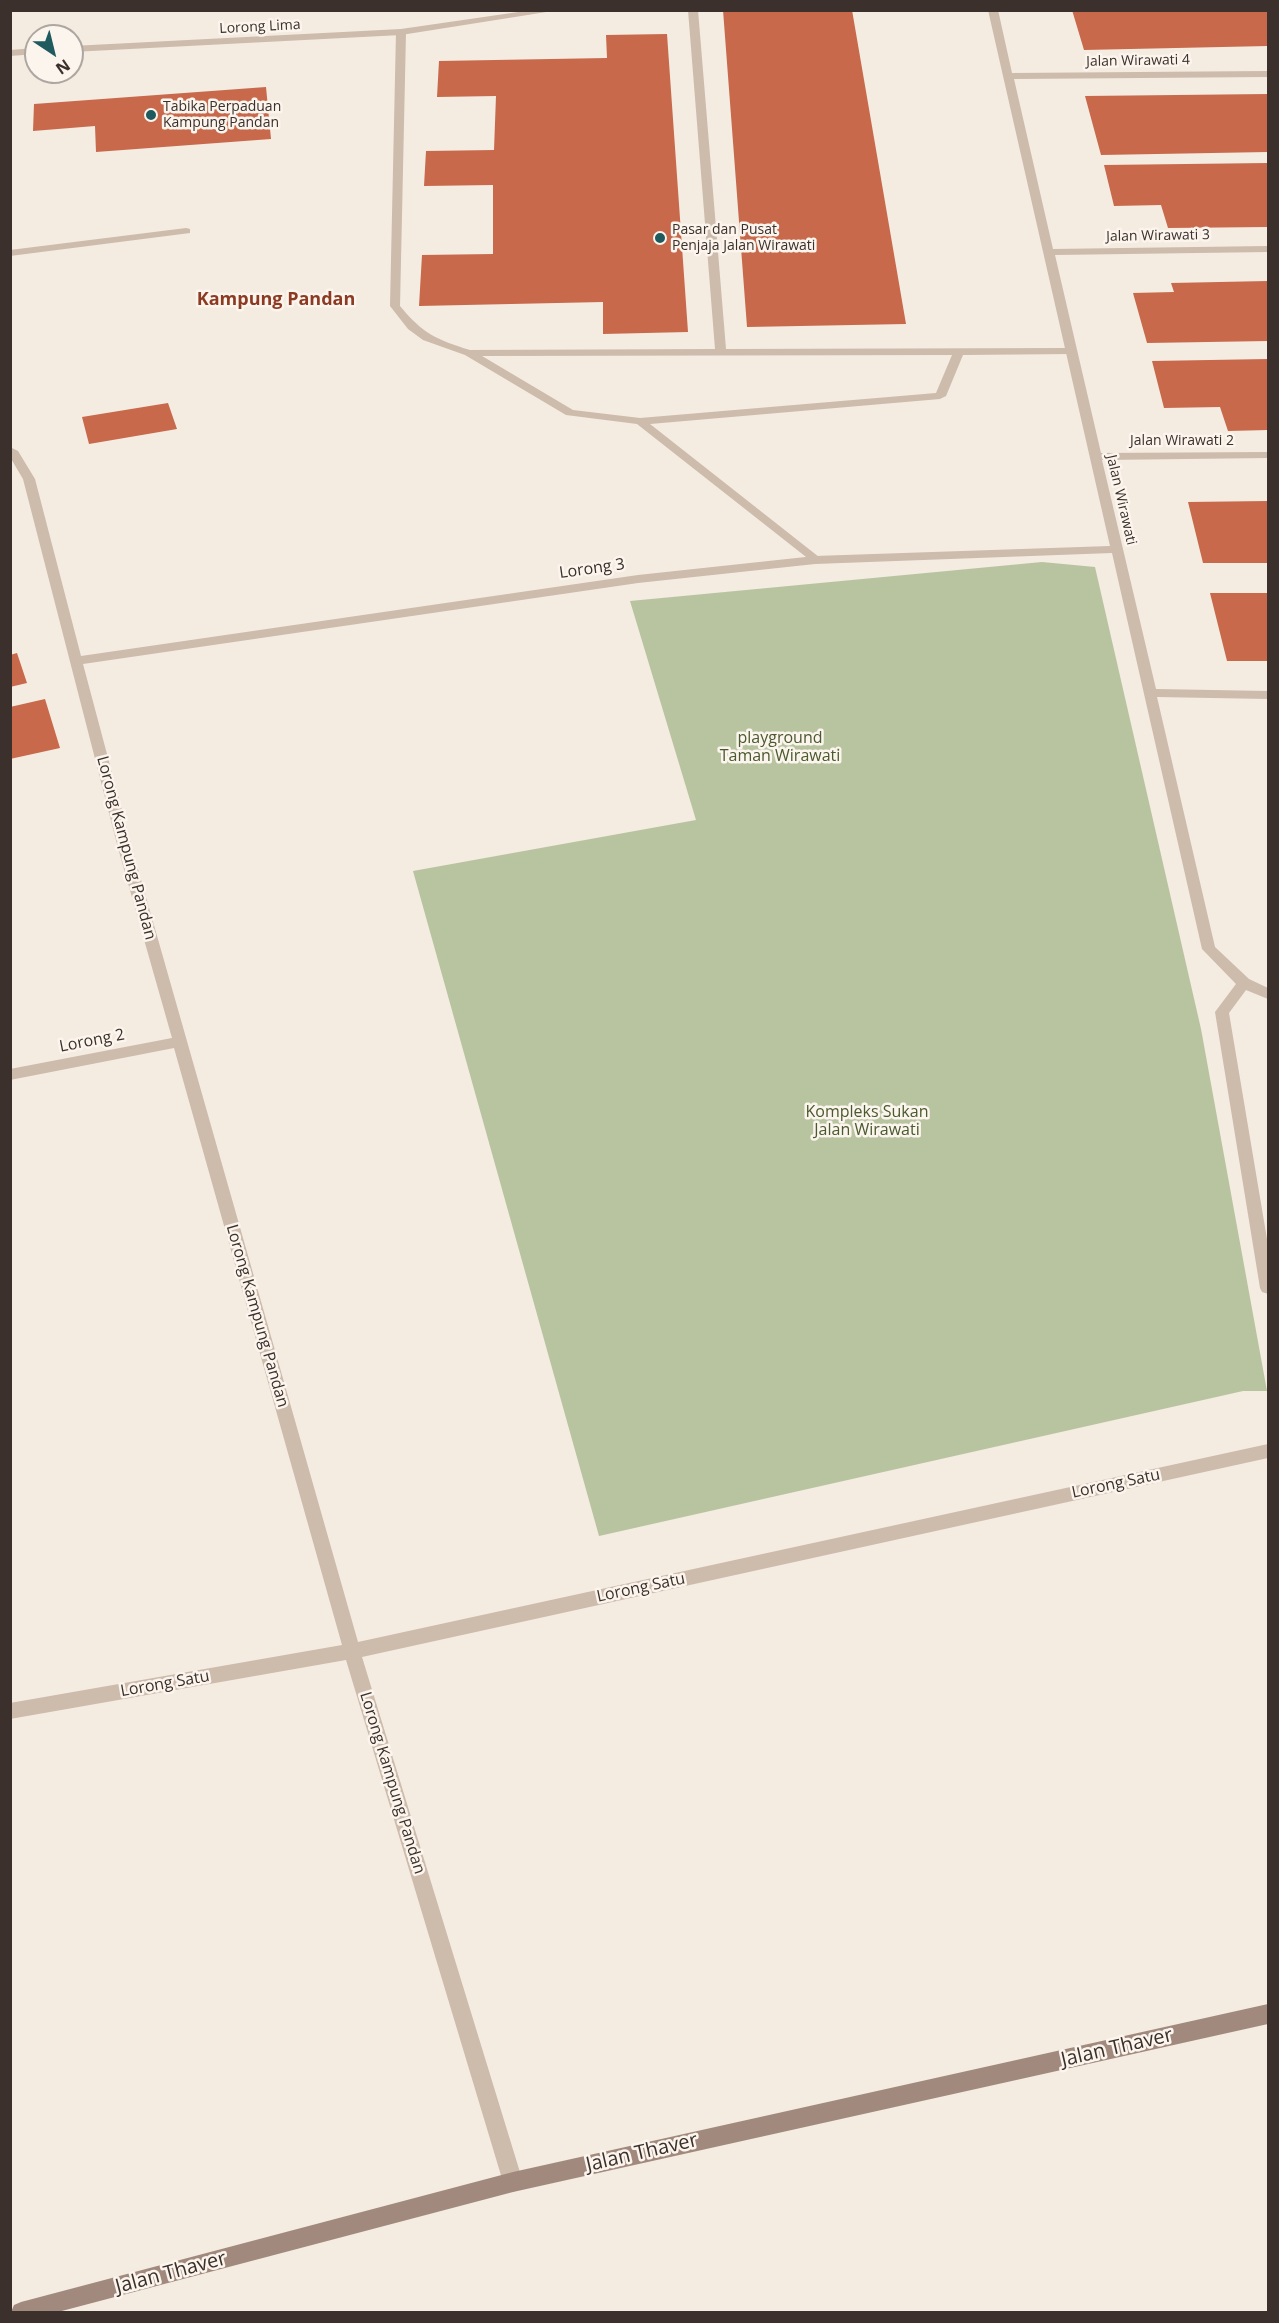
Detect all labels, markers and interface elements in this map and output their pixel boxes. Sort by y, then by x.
street label: Lorong Lima [219,16,301,38]
north arrow [24,24,84,84]
street label: Jalan Wirawati 4 [1086,52,1190,70]
text: N [52,54,75,80]
place label: Tabika Perpaduan Kampung Pandan [163,99,281,132]
marker: Tabika Perpaduan Kampung Pandan [144,108,158,122]
place label: Pasar dan Pusat Penjaja Jalan Wirawati [672,222,815,255]
street label: Jalan Wirawati 3 [1106,227,1210,245]
marker: Pasar dan Pusat Penjaja Jalan Wirawati [653,231,667,245]
district label: Kampung Pandan [197,289,355,311]
street label: Jalan Wirawati 2 [1130,433,1234,449]
street label: Jalan Wirawati [1102,453,1140,547]
street label: Lorong 3 [558,555,626,583]
park label: playground Taman Wirawati [720,728,840,766]
street label: Lorong Kampung Pandan [92,754,160,942]
street label: Lorong 2 [58,1025,126,1057]
park label: Kompleks Sukan Jalan Wirawati [806,1102,928,1140]
street label: Lorong Kampung Pandan [222,1222,292,1410]
street label: Lorong Satu [1070,1465,1162,1503]
street label: Lorong Satu [595,1569,687,1607]
street label: Lorong Satu [119,1667,211,1701]
street label: Lorong Kampung Pandan [355,1690,429,1876]
street label: Jalan Thaver [1059,2023,1175,2073]
street label: Jalan Thaver [584,2128,700,2178]
street label: Jalan Thaver [113,2247,229,2299]

